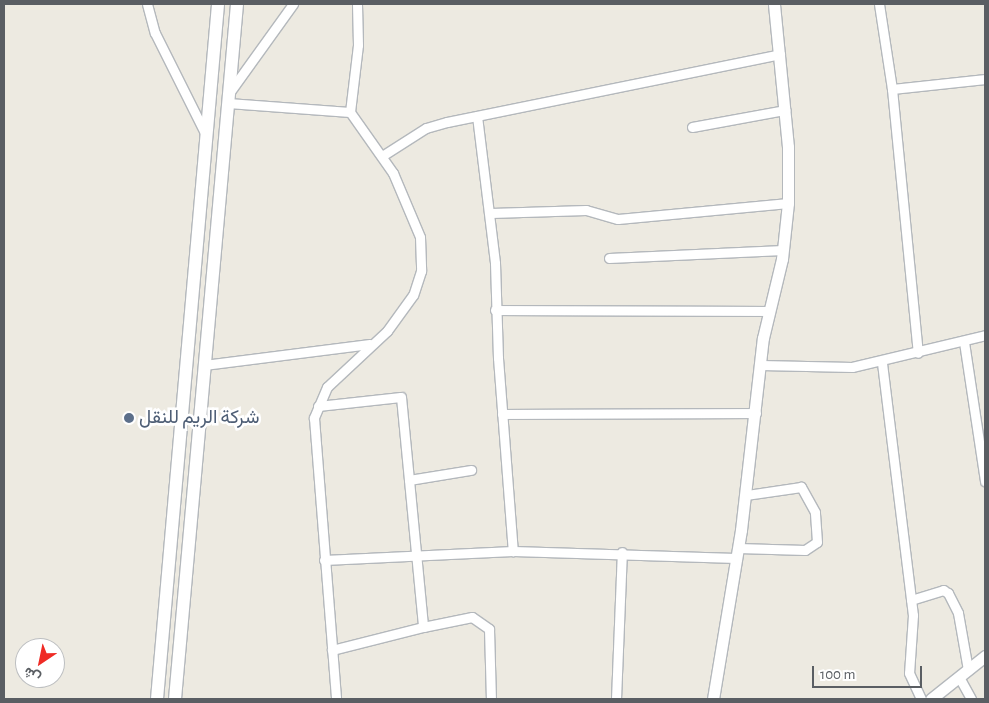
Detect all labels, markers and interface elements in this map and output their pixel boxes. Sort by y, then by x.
place label: شركة الريم للنقل [139,407,259,429]
marker: شركة الريم للنقل [123,412,135,424]
north arrow [15,638,65,688]
scale bar [814,656,924,688]
text: ش [21,664,43,685]
text: 100 m [820,667,855,682]

